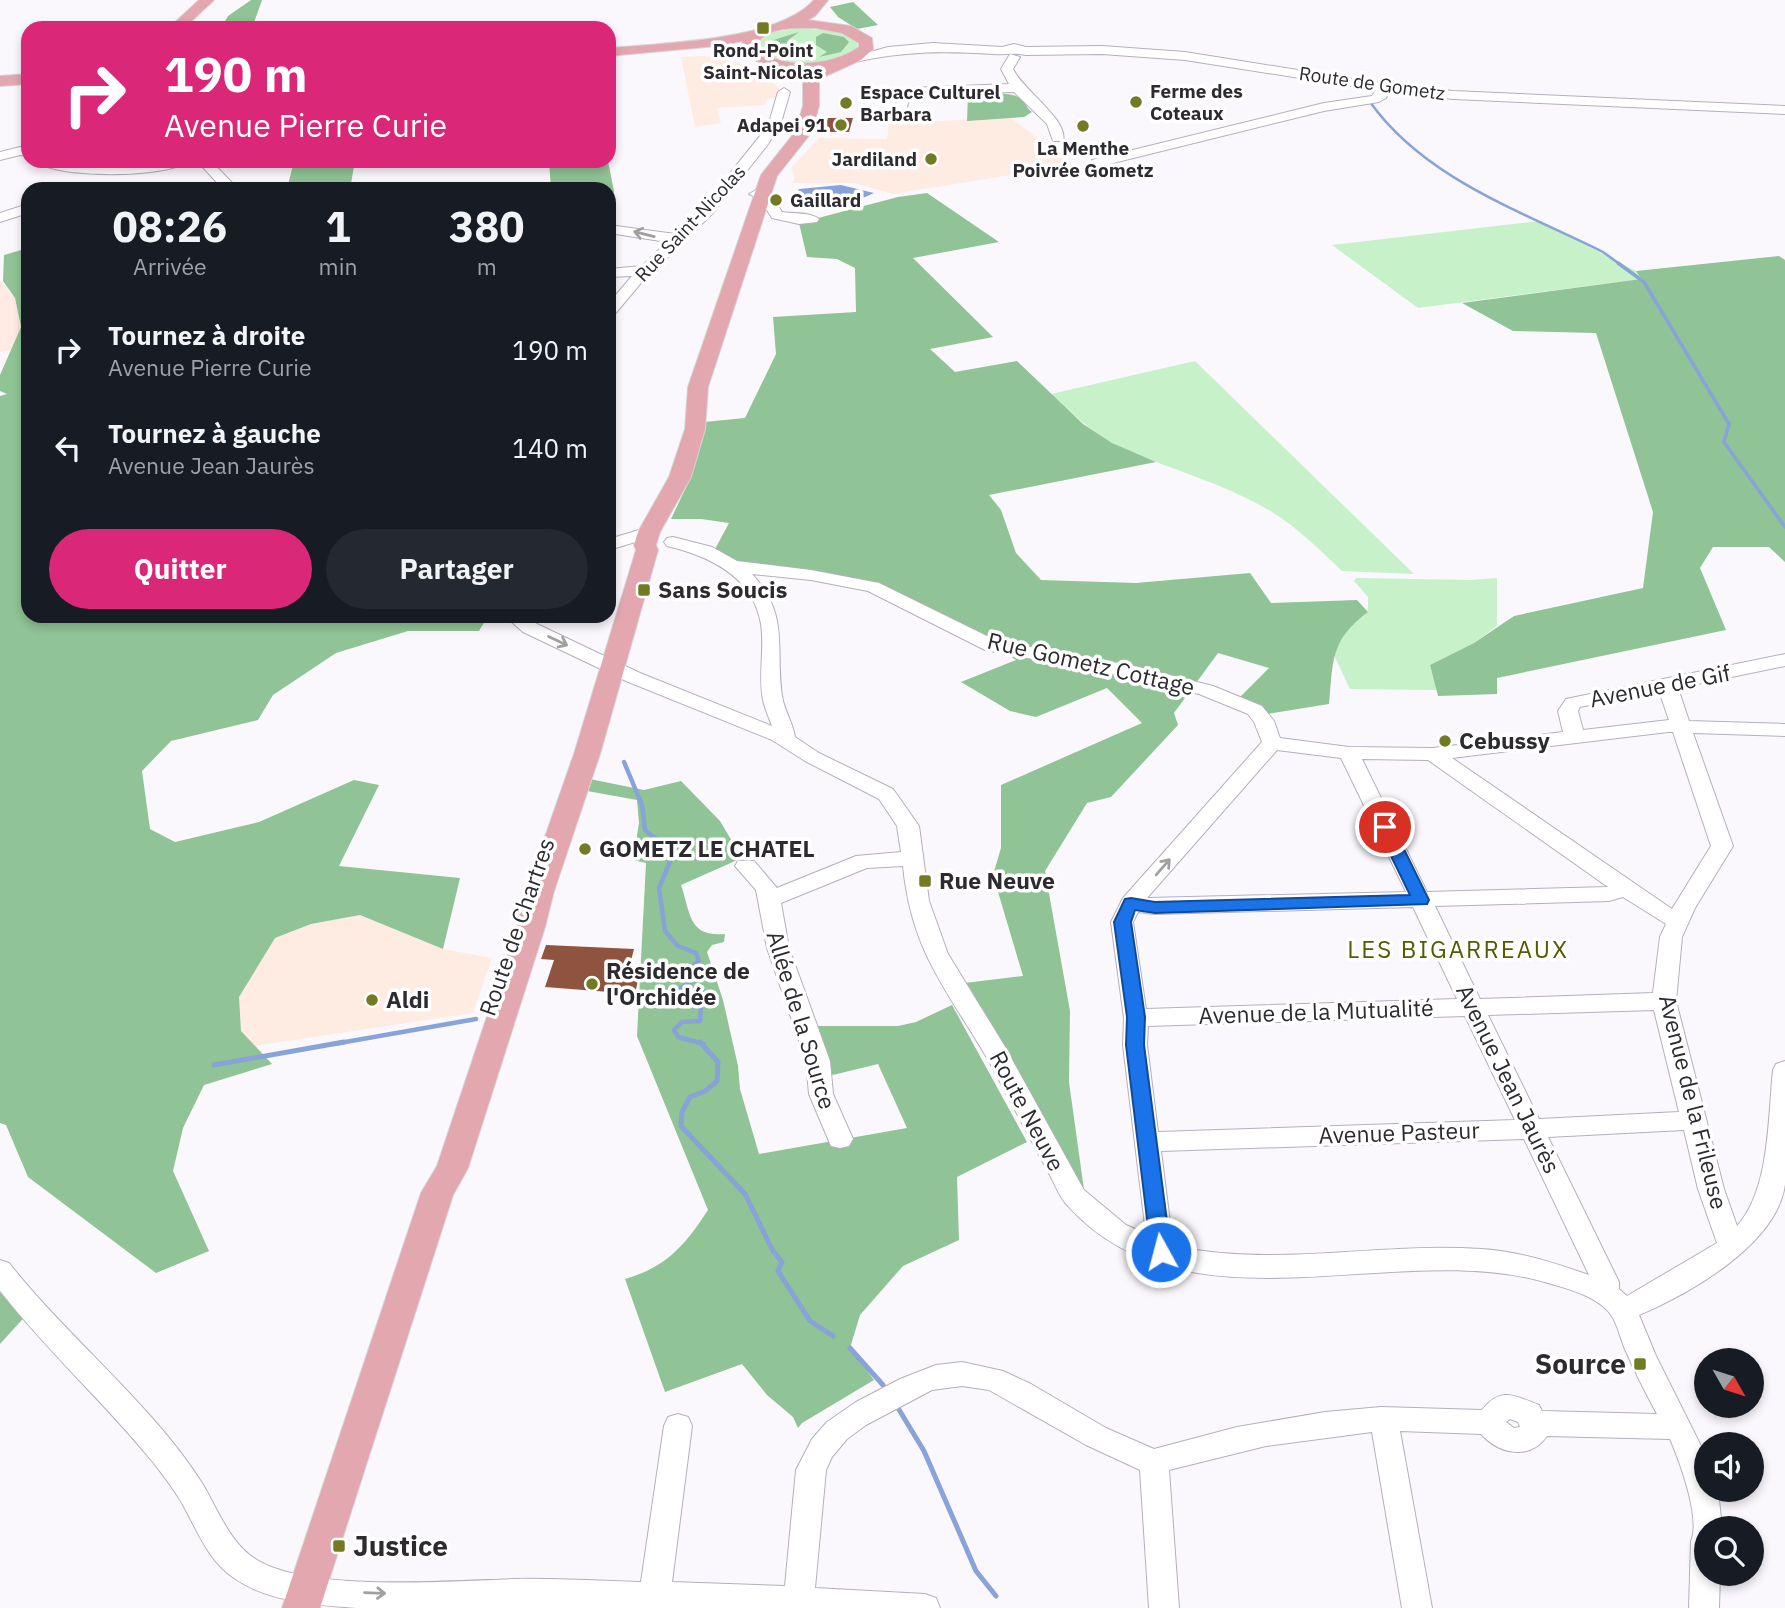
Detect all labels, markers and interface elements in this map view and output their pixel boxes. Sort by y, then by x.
marker: Rond-Point Saint-Nicolas [755,20,771,36]
place label: Rond-Point Saint-Nicolas [703,38,823,84]
text: 190 m [164,42,308,105]
icon: right [49,49,140,140]
street label: Route de Gometz [1297,61,1447,105]
place label: Ferme des Coteaux [1150,79,1243,125]
place label: Espace Culturel Barbara [860,80,1001,126]
marker: Ferme des Coteaux [1128,94,1144,110]
marker: Espace Culturel Barbara [838,95,854,111]
text: Avenue Pierre Curie [164,104,447,146]
place label: Adapei 91 [737,113,828,137]
marker: Adapei 91 [833,117,849,133]
marker: La Menthe Poivrée Gometz [1075,118,1091,134]
place label: La Menthe Poivrée Gometz [1012,136,1154,182]
place label: Jardiland [832,147,917,171]
marker: Jardiland [923,151,939,167]
street label: Rue Saint-Nicolas [630,159,750,287]
place label: Gaillard [790,188,861,212]
marker: Gaillard [768,192,784,208]
text: 08:26 [112,199,227,254]
text: 1 [325,199,351,254]
text: 380 [449,199,525,254]
one-way arrow [633,227,656,240]
text: Arrivée [133,251,207,281]
text: min [319,251,357,281]
text: m [477,251,497,281]
text: Tournez à droite [108,318,305,352]
icon: right [49,331,87,369]
text: 190 m [512,333,588,367]
text: Avenue Pierre Curie [108,352,312,382]
text: Tournez à gauche [108,416,321,450]
icon: left [49,429,87,467]
text: 140 m [512,431,588,465]
text: Avenue Jean Jaurès [108,450,315,480]
button: Quitter [49,529,312,609]
button: Partager [326,529,588,609]
place label: Sans Soucis [658,574,787,604]
marker: Sans Soucis [636,582,652,598]
street label: Rue Gometz Cottage [985,625,1198,701]
one-way arrow [547,635,568,648]
street label: Avenue de Gif [1587,657,1733,713]
place label: Cebussy [1459,725,1550,755]
marker: Cebussy [1437,733,1453,749]
pin [1355,797,1415,857]
icon: arrive [1366,808,1404,846]
place label: GOMETZ LE CHATEL [599,833,815,863]
street label: Route de Chartres [472,834,561,1020]
marker: GOMETZ LE CHATEL [577,841,593,857]
one-way arrow [1155,858,1171,876]
place label: Rue Neuve [939,865,1055,895]
marker: Rue Neuve [917,873,933,889]
street label: Allée de la Source [761,927,843,1112]
district label: LES BIGARREAUX [1347,933,1569,965]
place label: Résidence de l'Orchidée [606,955,750,1011]
marker: Résidence de l'Orchidée [584,976,600,992]
street label: Avenue Jean Jaurès [1450,979,1568,1178]
place label: Aldi [386,984,429,1014]
street label: Avenue de la Frileuse [1653,991,1735,1212]
marker: Aldi [364,992,380,1008]
street label: Avenue de la Mutualité [1198,992,1434,1030]
street label: Route Neuve [984,1045,1072,1176]
street label: Avenue Pasteur [1318,1114,1481,1150]
position arrow [1124,1215,1198,1289]
place label: Source [1535,1345,1626,1382]
north arrow [1694,1348,1764,1418]
map controls [1694,1348,1764,1586]
marker: Source [1632,1356,1648,1372]
button: sound [1694,1432,1764,1502]
button: search [1694,1516,1764,1586]
place label: Justice [353,1527,448,1564]
marker: Justice [331,1538,347,1554]
one-way arrow [364,1587,387,1600]

